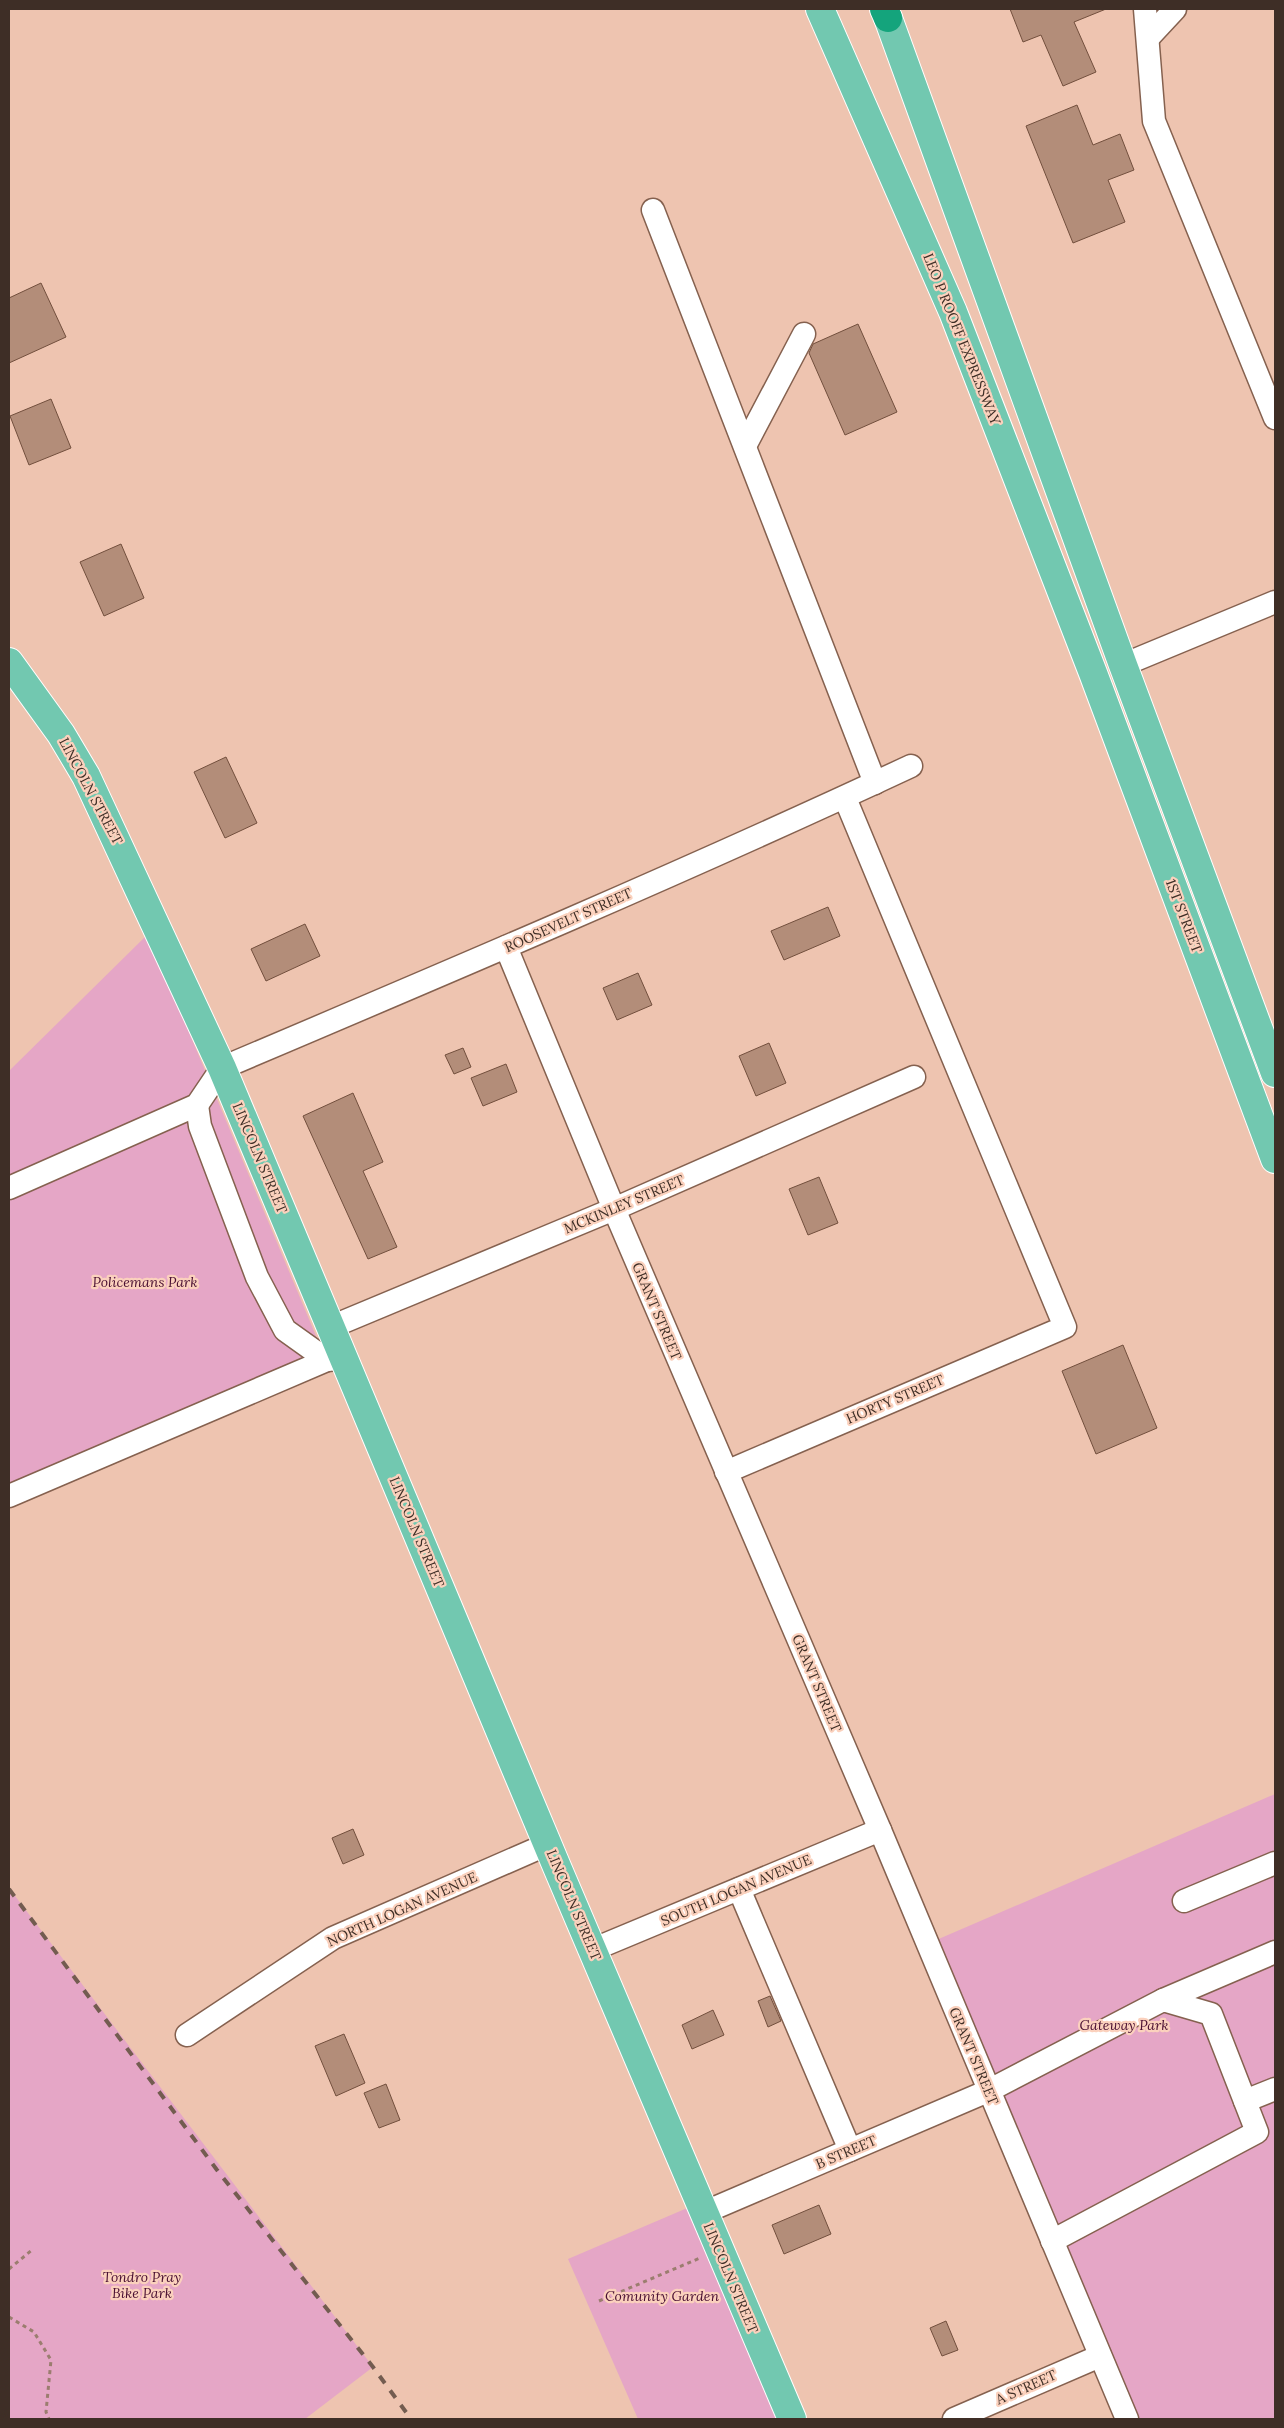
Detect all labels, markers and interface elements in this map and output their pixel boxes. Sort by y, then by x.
street label: LEO P ROOFF EXPRESSWAY [919,250,1005,429]
street label: LINCOLN STREET [55,734,127,848]
street label: 1ST STREET [1162,876,1206,956]
street label: ROOSEVELT STREET [502,884,634,956]
street label: LINCOLN STREET [229,1100,291,1216]
street label: MCKINLEY STREET [561,1171,687,1237]
street label: GRANT STREET [628,1259,686,1363]
park label: Policemans Park [93,1273,197,1291]
street label: HORTY STREET [843,1370,947,1428]
street label: LINCOLN STREET [386,1474,448,1590]
street label: GRANT STREET [788,1631,846,1735]
street label: LINCOLN STREET [543,1847,605,1963]
street label: SOUTH LOGAN AVENUE [658,1850,814,1930]
street label: NORTH LOGAN AVENUE [324,1868,480,1950]
street label: GRANT STREET [945,2004,1003,2108]
park label: Gateway Park [1079,2016,1169,2034]
street label: B STREET [813,2131,879,2173]
street label: LINCOLN STREET [700,2220,762,2336]
park label: Tondro Pray Bike Park [103,2268,181,2302]
park label: Comunity Garden [605,2287,719,2305]
street label: A STREET [992,2366,1059,2409]

